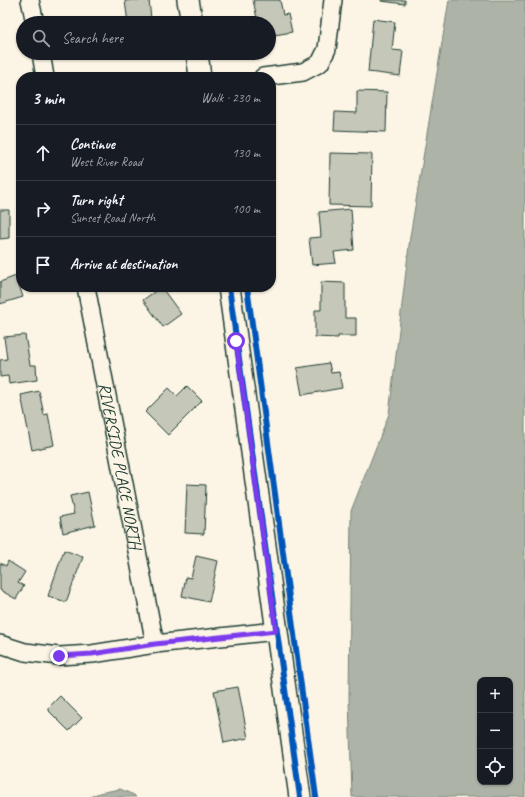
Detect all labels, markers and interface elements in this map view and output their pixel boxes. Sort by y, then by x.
search box [16,16,276,60]
icon: search [30,27,52,49]
text: Search here [62,29,123,48]
text: 3 min [32,88,65,109]
text: Walk · 230 m [201,90,260,106]
text: Continue [70,135,115,154]
icon: ahead [32,142,54,164]
text: 130 m [232,145,260,161]
text: West River Road [70,154,142,170]
text: Turn right [70,191,123,210]
icon: right [32,198,54,220]
text: 100 m [232,201,260,217]
text: Sunset Road North [70,210,155,226]
icon: arrive [32,254,54,276]
text: Arrive at destination [70,255,177,274]
route start [227,332,245,350]
street label: RIVERSIDE PLACE NORTH [94,381,147,554]
route end [50,647,68,665]
map controls [477,677,513,785]
button: + [477,677,513,713]
button: − [477,713,513,749]
button: locate [477,749,513,785]

